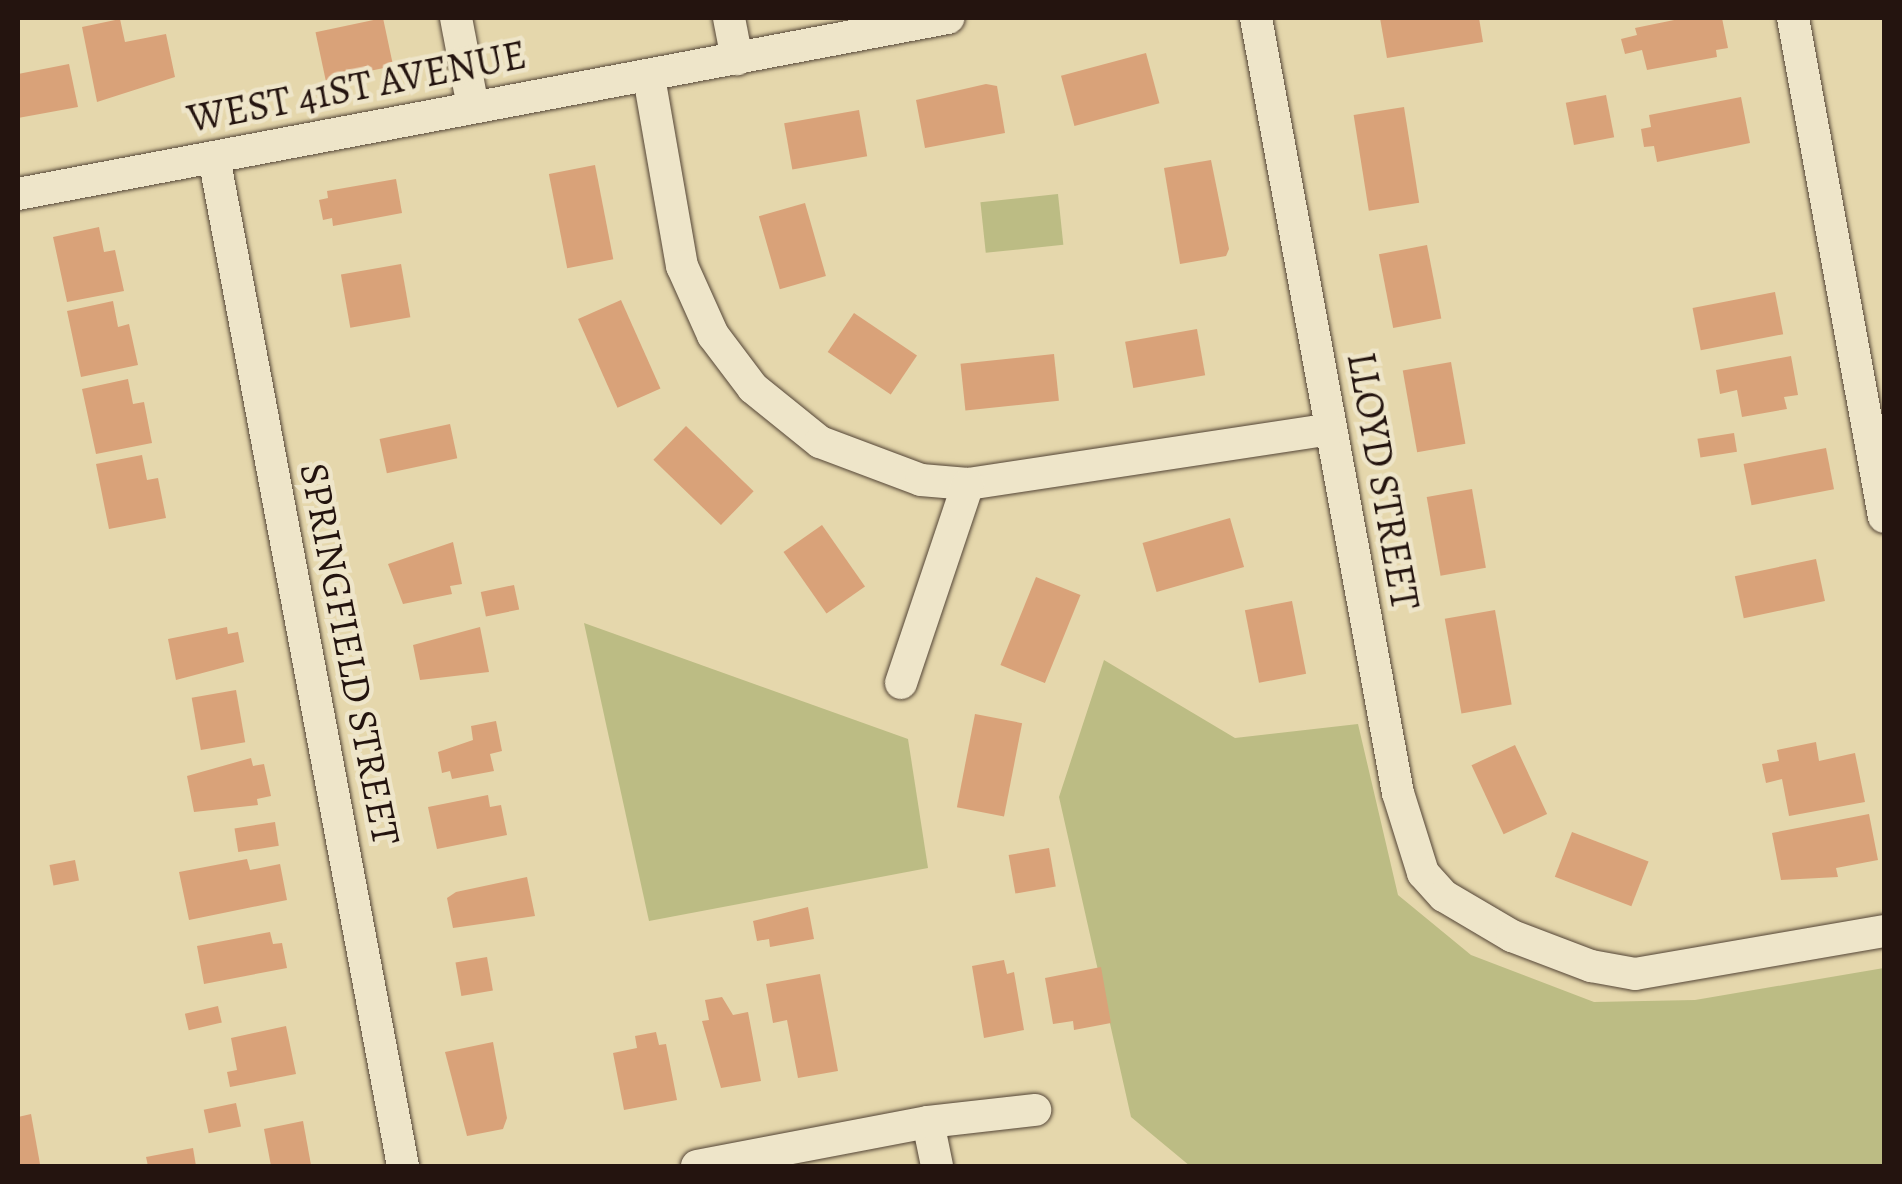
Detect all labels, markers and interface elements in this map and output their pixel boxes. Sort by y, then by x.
street label: WEST 41ST AVENUE [184,31,530,143]
street label: LLOYD STREET [1337,348,1429,614]
street label: SPRINGFIELD STREET [289,459,411,849]

